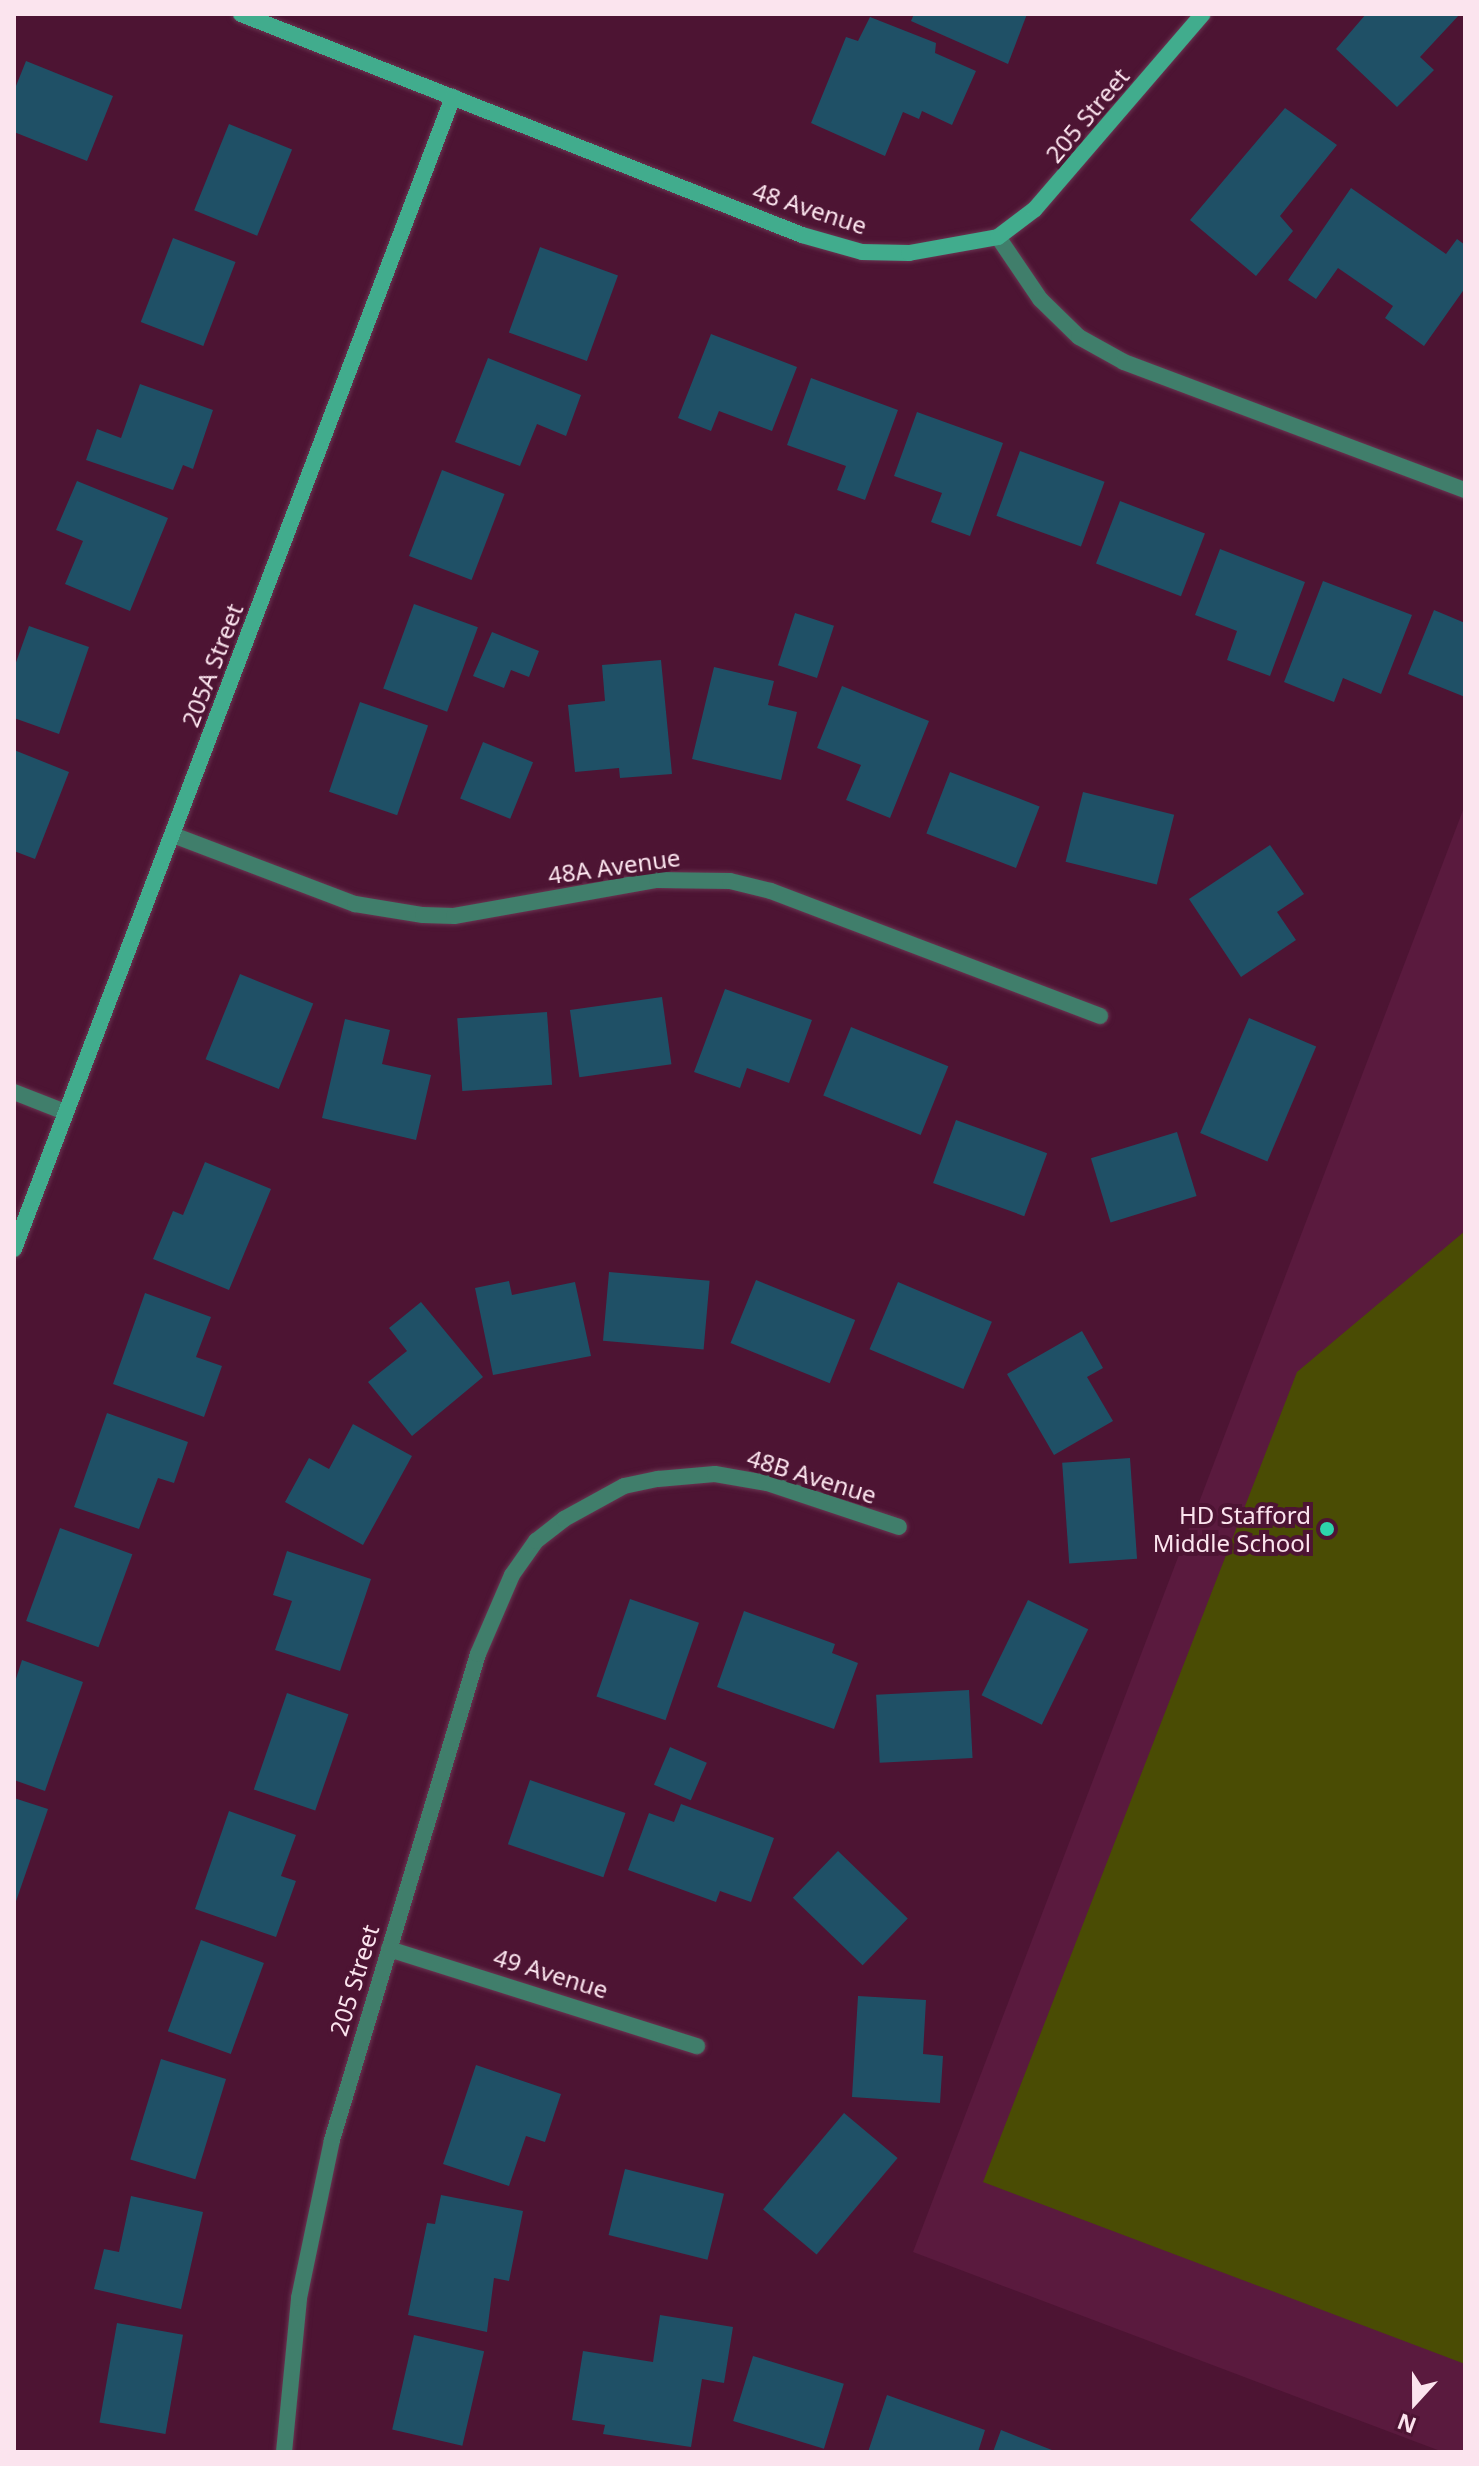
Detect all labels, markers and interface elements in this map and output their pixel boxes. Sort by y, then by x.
street label: 205 Street [1039,62,1135,168]
street label: 48 Avenue [749,176,871,240]
street label: 205A Street [175,599,249,731]
street label: 48A Avenue [546,842,682,890]
street label: 48B Avenue [744,1443,880,1509]
place label: HD Stafford Middle School [1153,1501,1311,1557]
marker: HD Stafford Middle School [1318,1520,1336,1538]
street label: 205 Street [324,1921,384,2039]
street label: 49 Avenue [490,1942,612,2004]
north arrow [1375,2362,1455,2442]
text: N [1393,2407,1420,2442]

